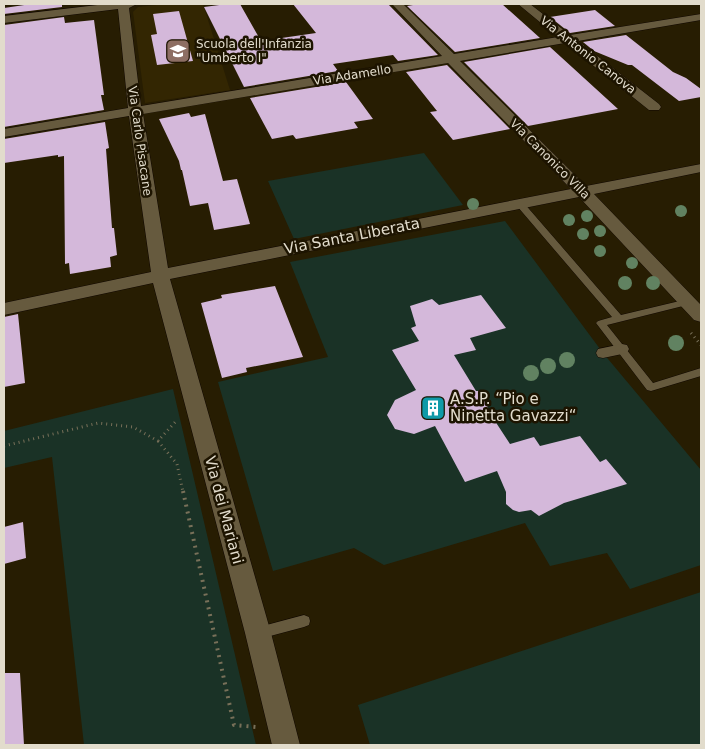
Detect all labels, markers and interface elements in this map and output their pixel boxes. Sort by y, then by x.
street label: Via Antonio Canova [537,13,639,97]
place label: Scuola dell'Infanzia "Umberto I" [196,37,312,65]
school or university icon: Scuola dell'Infanzia "Umberto I" [165,38,191,64]
street label: Via Adamello [312,62,392,88]
street label: Via Carlo Pisacane [125,85,155,197]
street label: Via Canonico Villa [507,116,593,202]
street label: Via Santa Liberata [283,214,421,258]
place label: A.S.P. “Pio e Ninetta Gavazzi“ [450,390,576,425]
building icon: A.S.P. “Pio e Ninetta Gavazzi“ [420,395,446,421]
street label: Via dei Mariani [201,454,247,566]

